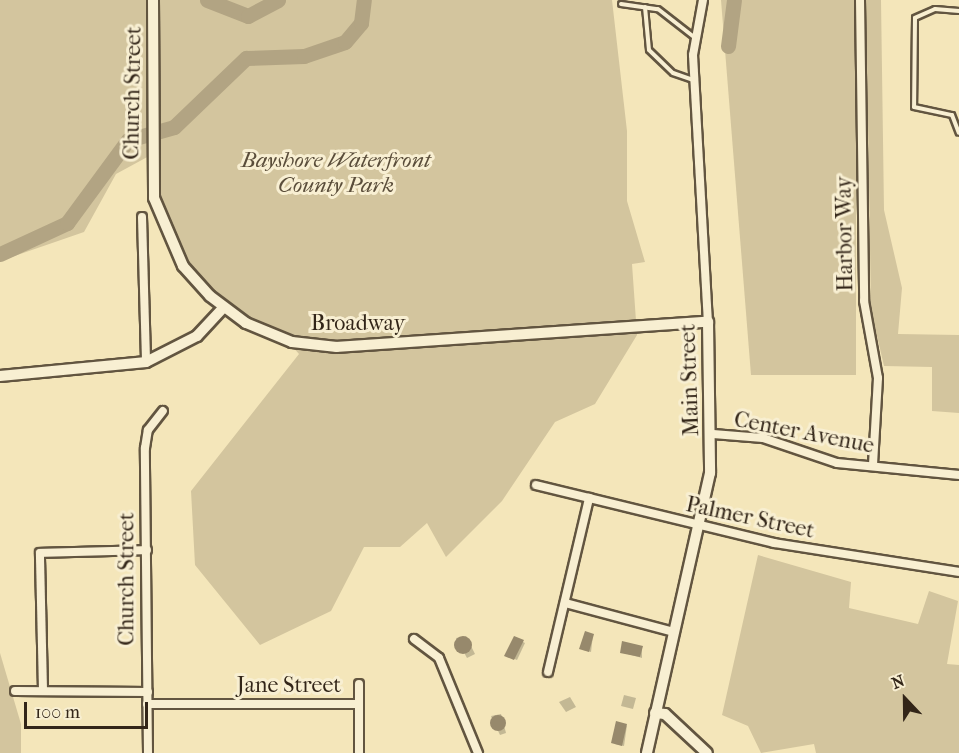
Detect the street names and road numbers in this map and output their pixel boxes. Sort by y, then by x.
street label: Church Street [119,26,147,160]
street label: Harbor Way [831,176,859,292]
street label: Broadway [311,311,405,337]
street label: Main Street [675,323,705,437]
street label: Center Avenue [732,406,876,460]
street label: Palmer Street [683,492,817,544]
street label: Church Street [114,512,140,646]
street label: Jane Street [237,673,341,699]

